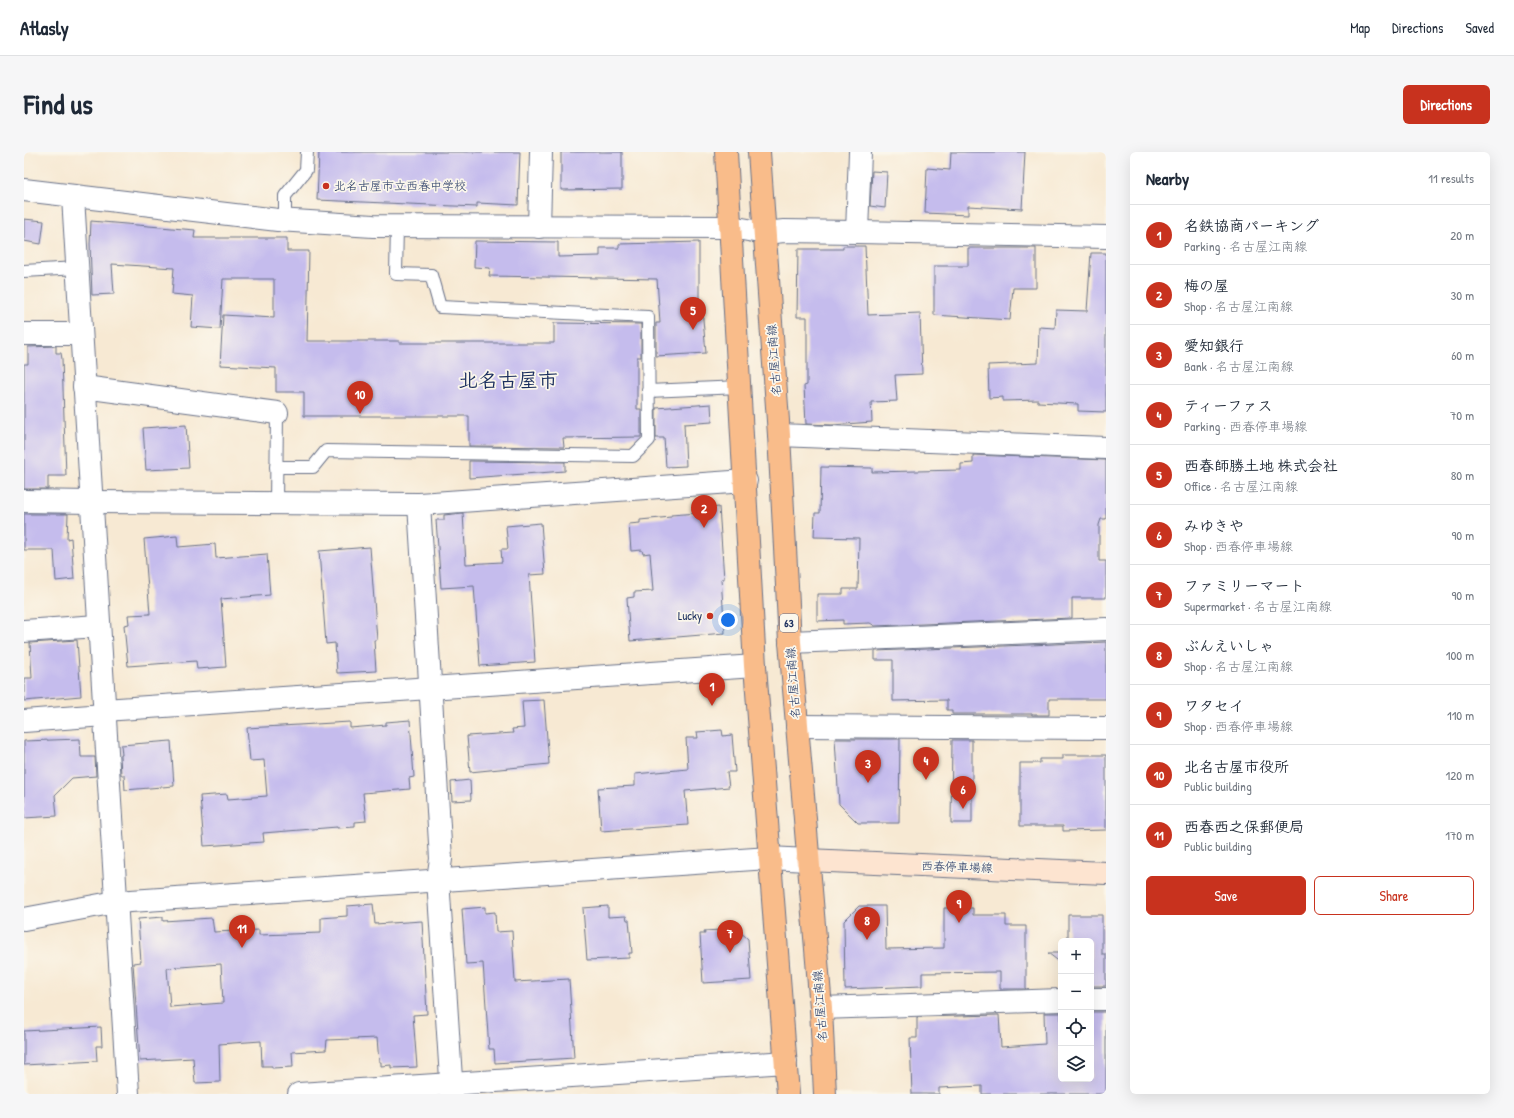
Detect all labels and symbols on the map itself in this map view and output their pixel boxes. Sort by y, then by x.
place label: 北名古屋市立西春中学校 [334,177,466,194]
marker: 北名古屋市立西春中学校 [321,181,331,191]
pin: 5 [680,297,706,330]
street label: 名古屋江南線 [763,324,784,397]
district label: 北名古屋市 [458,366,558,393]
pin: 10 [347,381,373,414]
pin: 2 [691,495,717,528]
place label: Lucky [678,607,702,624]
your location [718,610,738,630]
marker: Lucky [705,611,715,621]
road number: 63 [780,614,798,632]
street label: 名古屋江南線 [782,647,803,720]
pin: 1 [699,673,725,706]
pin: 4 [913,747,939,780]
pin: 3 [855,750,881,783]
pin: 6 [950,776,976,809]
street label: 西春停車場線 [921,857,993,876]
pin: 9 [946,890,972,923]
pin: 8 [854,907,880,940]
pin: 11 [229,915,255,948]
pin: 7 [717,920,743,953]
street label: 名古屋江南線 [809,970,830,1043]

